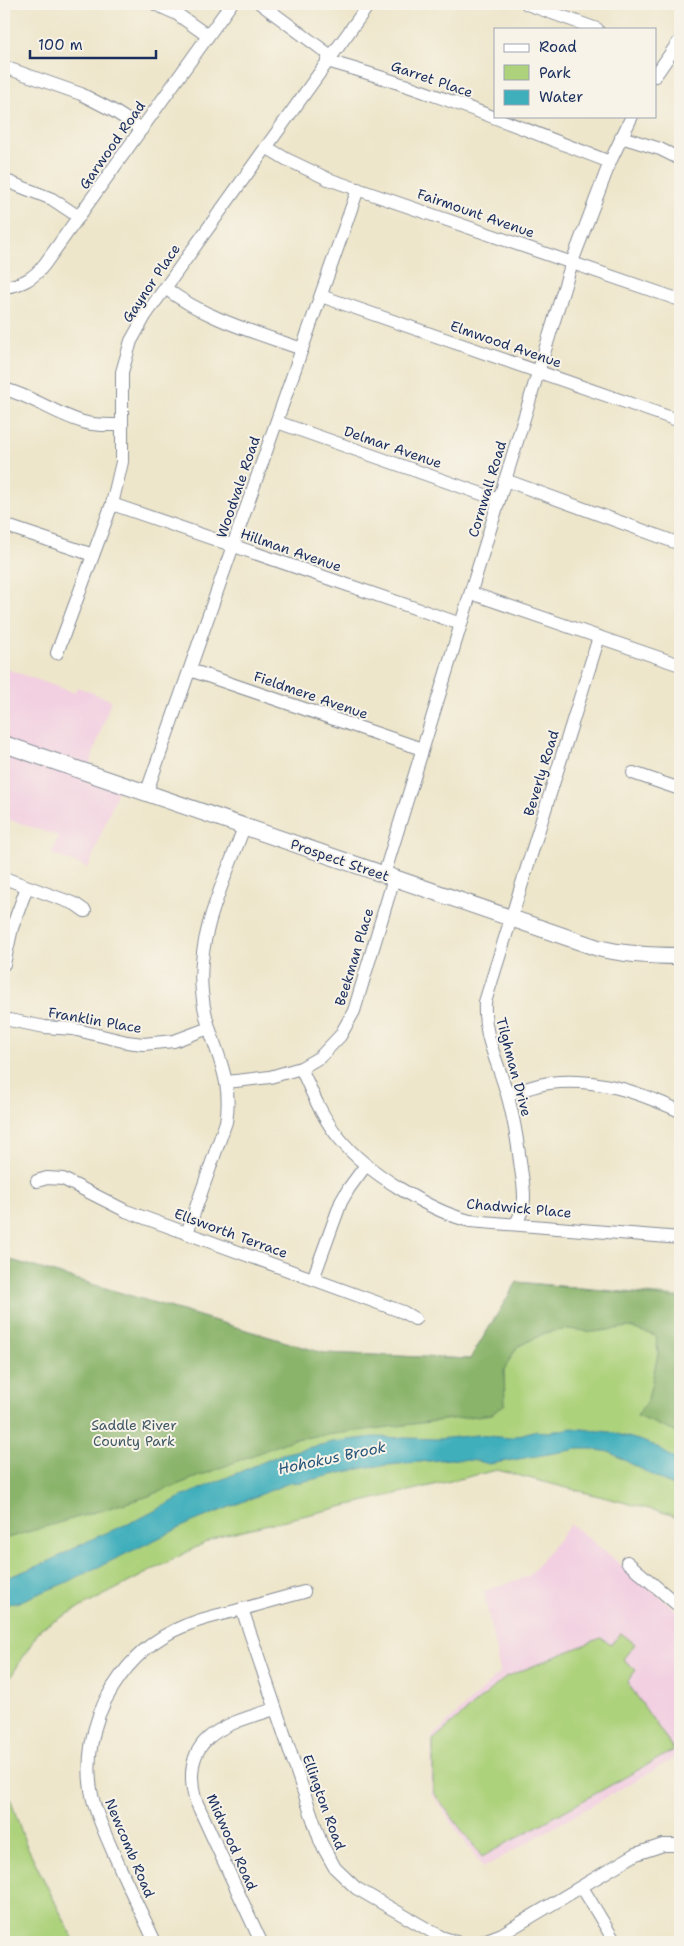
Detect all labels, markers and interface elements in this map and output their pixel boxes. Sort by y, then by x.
scale bar [30,28,156,60]
legend [494,28,656,118]
text: 100 m [38,35,83,55]
text: Road [539,37,577,57]
street label: Garret Place [389,57,475,101]
text: Park [539,63,571,83]
text: Water [539,87,583,107]
street label: Garwood Road [75,97,149,193]
street label: Fairmount Avenue [415,184,537,242]
street label: Gaynor Place [118,240,184,326]
street label: Elmwood Avenue [448,317,564,372]
street label: Delmar Avenue [342,422,444,472]
street label: Woodvale Road [212,434,264,540]
street label: Cornwall Road [464,438,510,539]
street label: Hillman Avenue [238,524,344,576]
street label: Fieldmere Avenue [252,667,371,723]
street label: Beverly Road [519,728,563,818]
street label: Prospect Street [288,835,392,885]
street label: Beekman Place [331,906,377,1008]
street label: Franklin Place [47,1003,143,1037]
street label: Tilghman Drive [492,1015,536,1119]
street label: Chadwick Place [466,1194,572,1222]
street label: Ellsworth Terrace [172,1204,290,1262]
park label: Saddle River County Park [91,1416,177,1450]
water label: Hohokus Brook [276,1437,388,1479]
street label: Ellington Road [298,1752,350,1852]
street label: Midwood Road [203,1791,261,1893]
street label: Newcomb Road [101,1796,159,1900]

